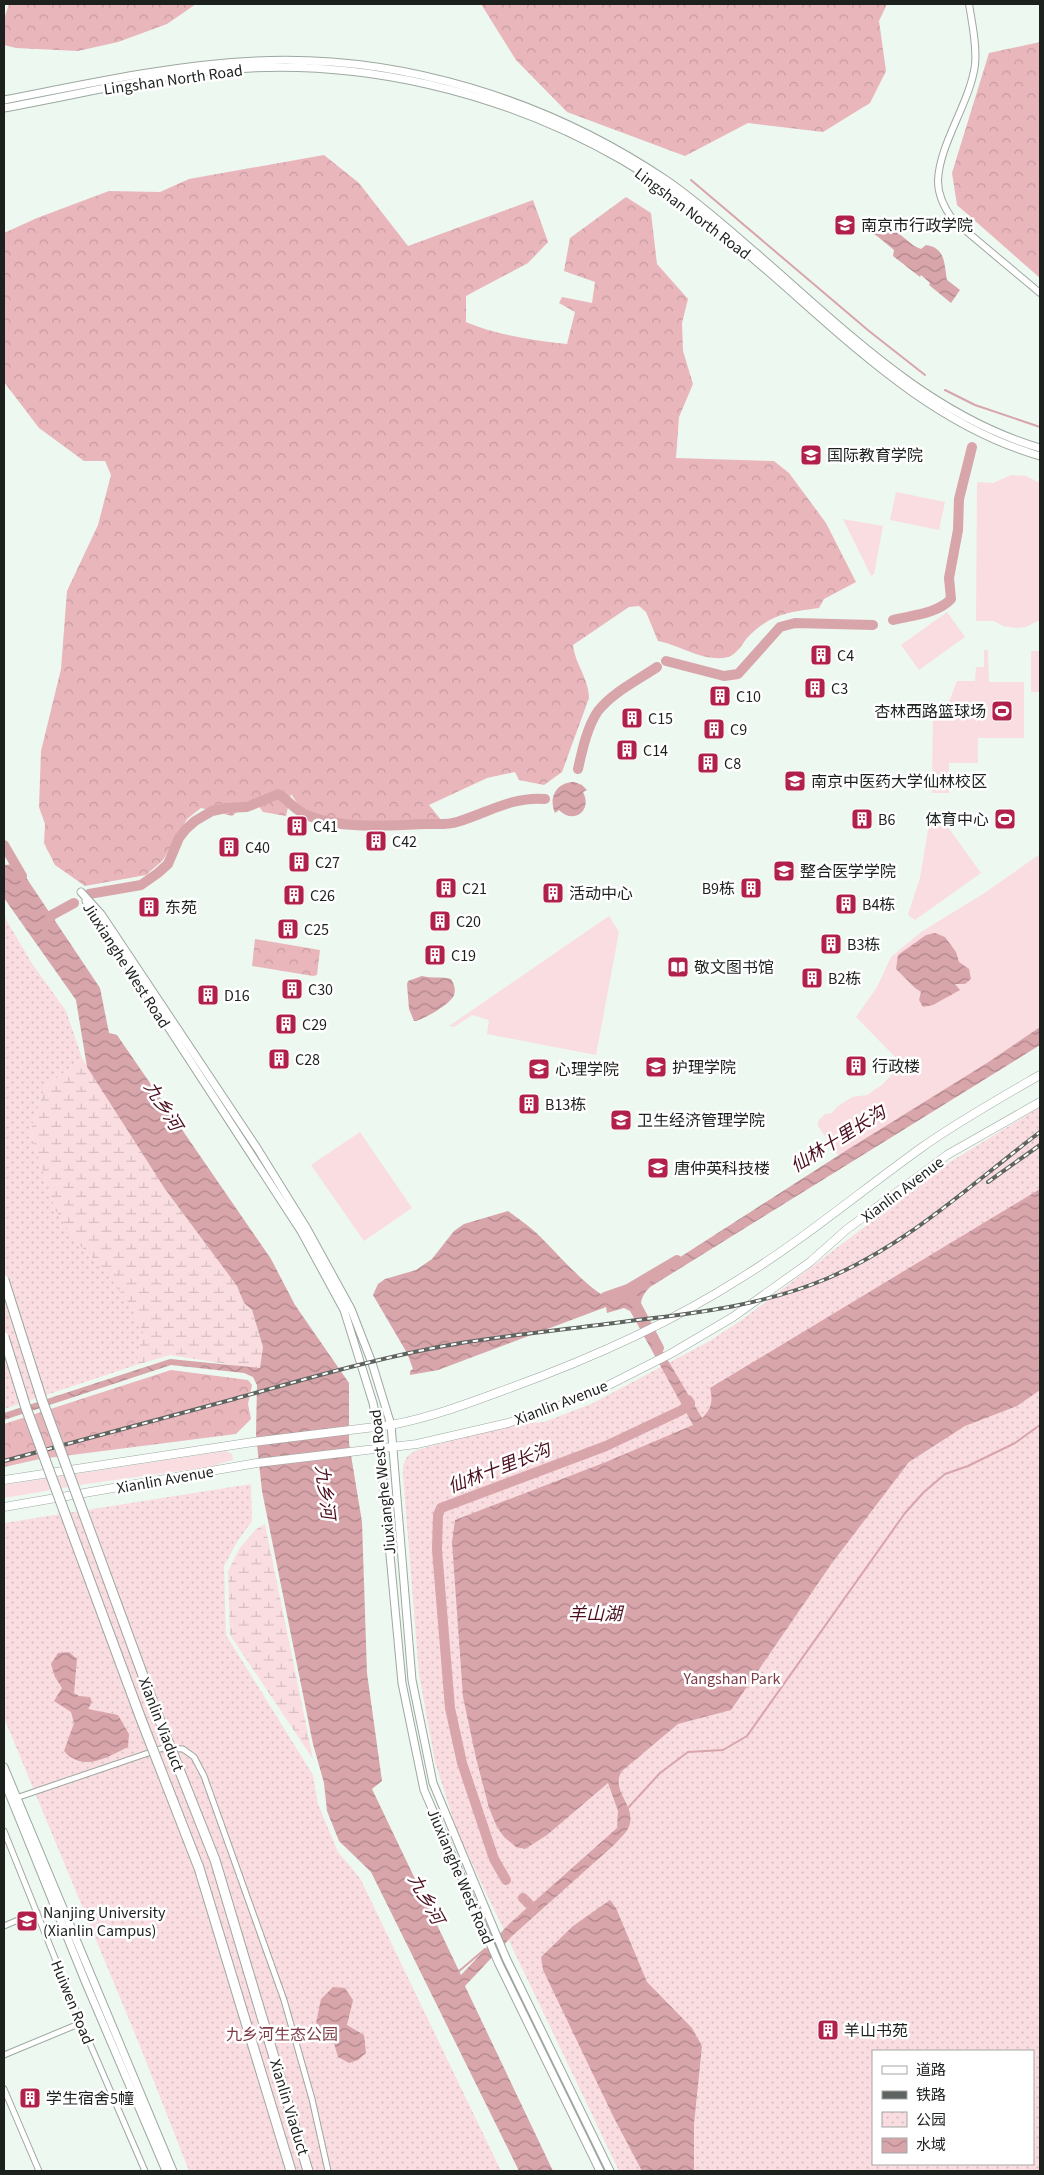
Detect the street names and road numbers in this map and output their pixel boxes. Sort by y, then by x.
street label: Lingshan North Road [102,59,244,101]
street label: Lingshan North Road [630,163,755,265]
street label: Jiuxianghe West Road [77,898,175,1033]
street label: Xianlin Avenue [857,1151,948,1228]
street label: Xianlin Avenue [512,1375,611,1431]
street label: Jiuxianghe West Road [364,1408,402,1556]
street label: Xianlin Avenue [115,1461,216,1499]
street label: Xianlin Viaduct [133,1674,189,1775]
street label: Jiuxianghe West Road [421,1805,499,1948]
street label: Huiwen Road [45,1957,99,2048]
street label: Xianlin Viaduct [264,2057,314,2159]

